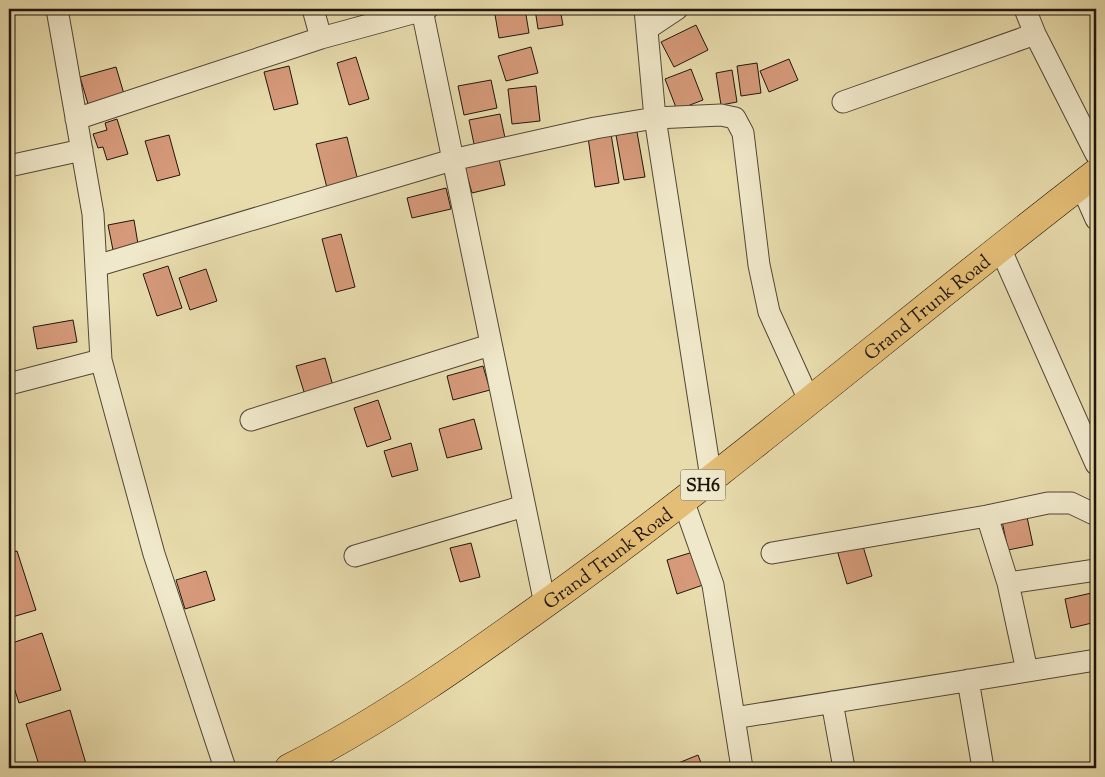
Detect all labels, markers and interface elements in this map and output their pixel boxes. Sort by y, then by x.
street label: Grand Trunk Road [859,249,997,368]
road number: SH6 [680,470,726,500]
street label: Grand Trunk Road [538,502,679,617]

